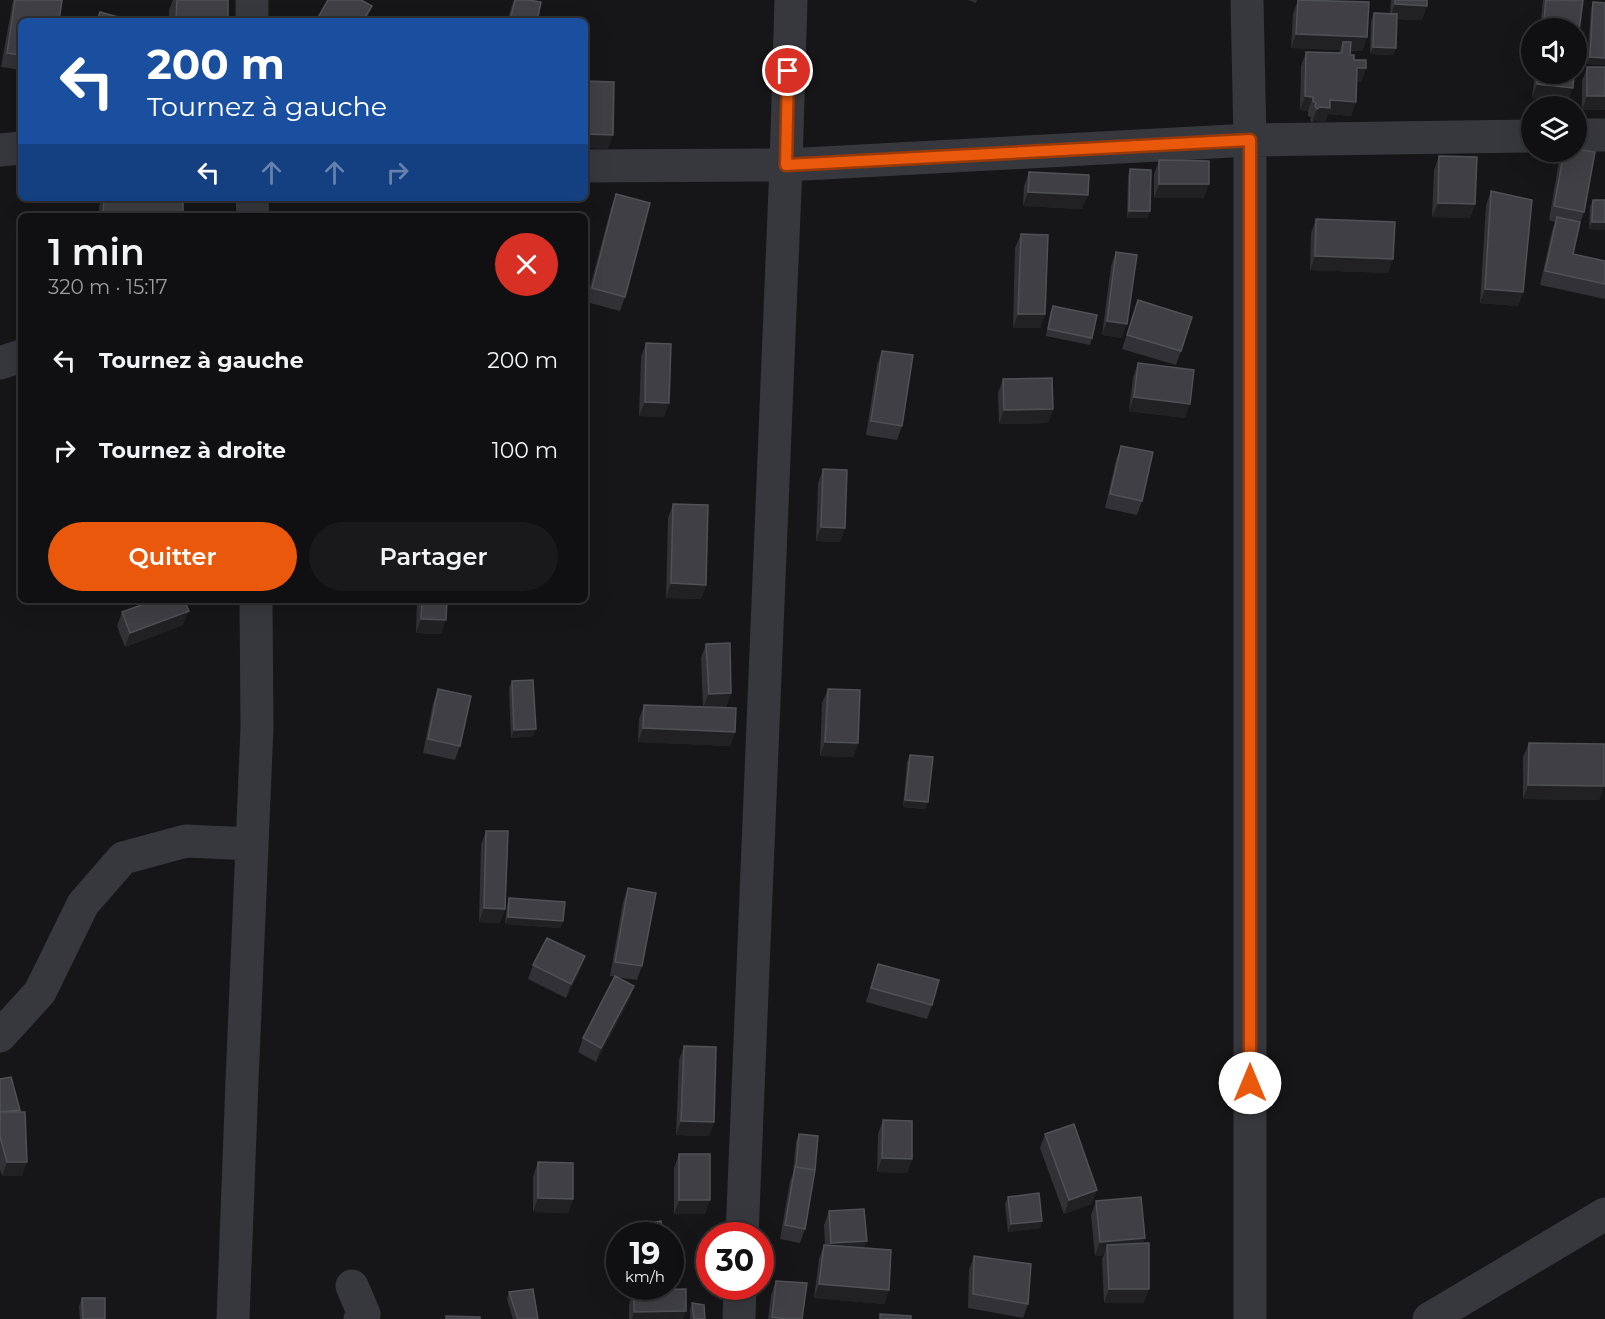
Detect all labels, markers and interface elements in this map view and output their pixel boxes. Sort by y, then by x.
map controls [1521,18,1587,162]
button: sound [1521,18,1587,84]
text: 200 m [147,38,285,90]
icon: left [48,42,126,120]
pin [762,45,813,96]
icon: arrive [771,54,804,87]
text: Tournez à gauche [147,90,387,123]
button: layers [1521,96,1587,162]
icon: left [192,156,225,189]
icon: ahead [255,156,288,189]
icon: ahead [318,156,351,189]
icon: right [381,156,414,189]
text: 1 min [48,230,145,274]
button: close [495,233,558,296]
text: 320 m · 15:17 [48,275,168,299]
icon: left [48,344,81,377]
text: Tournez à gauche [99,347,304,374]
text: 200 m [487,347,558,374]
icon: right [48,434,81,467]
text: Tournez à droite [99,437,286,464]
text: 100 m [492,437,558,464]
button: Quitter [48,522,297,591]
button: Partager [309,522,558,591]
position arrow [1218,1051,1282,1115]
speed limit sign: 30 [696,1222,774,1300]
text: 19 [630,1235,660,1272]
text: km/h [625,1267,665,1286]

